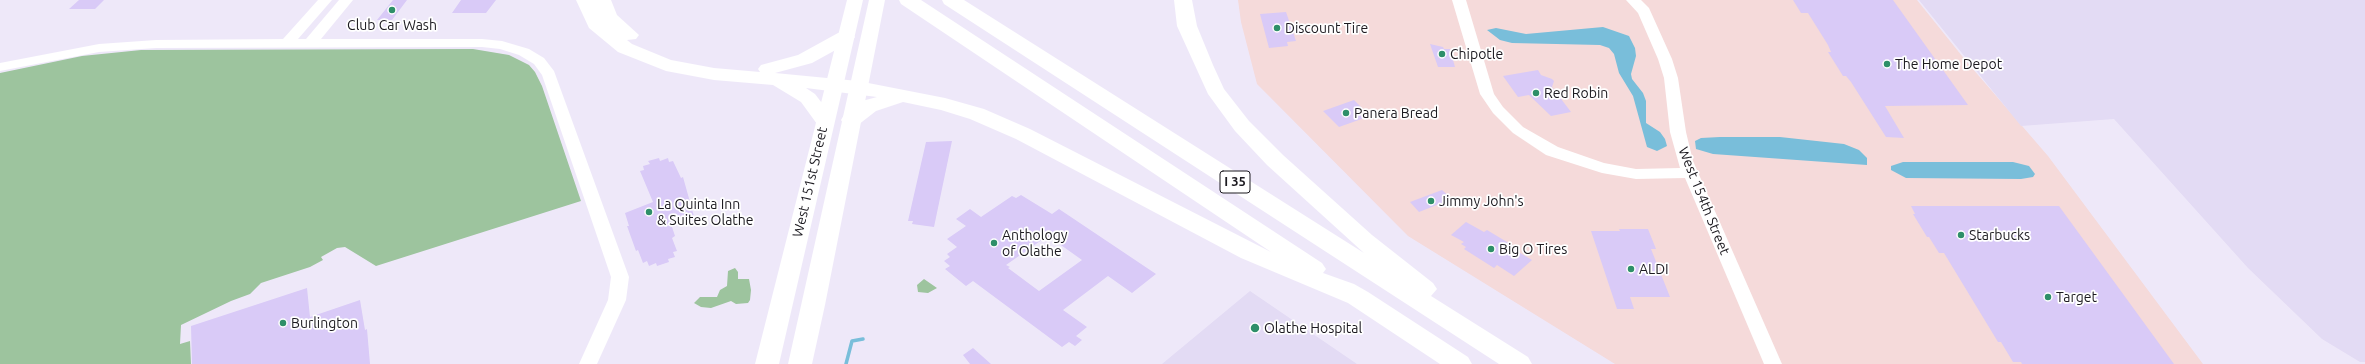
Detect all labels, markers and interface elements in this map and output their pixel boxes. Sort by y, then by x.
marker: Club Car Wash [387,5,397,15]
place label: Club Car Wash [347,17,437,33]
place label: Discount Tire [1285,20,1368,36]
marker: Discount Tire [1272,23,1282,33]
place label: Chipotle [1450,46,1503,62]
marker: Chipotle [1437,49,1447,59]
place label: The Home Depot [1895,56,2002,72]
marker: The Home Depot [1882,59,1892,69]
place label: Red Robin [1544,85,1608,101]
marker: Red Robin [1531,88,1541,98]
place label: Panera Bread [1354,105,1438,121]
marker: Panera Bread [1341,108,1351,118]
street label: West 151st Street [789,125,831,239]
street label: West 154th Street [1675,145,1733,257]
road number: I 35 [1220,171,1250,193]
place label: Jimmy John's [1439,193,1524,209]
place label: La Quinta Inn & Suites Olathe [657,196,754,228]
marker: Jimmy John's [1426,196,1436,206]
marker: La Quinta Inn & Suites Olathe [644,207,654,217]
place label: Anthology of Olathe [1002,227,1067,260]
place label: Starbucks [1969,227,2030,243]
marker: Starbucks [1956,230,1966,240]
marker: Anthology of Olathe [989,238,999,248]
place label: Big O Tires [1499,241,1567,257]
marker: Big O Tires [1486,244,1496,254]
place label: ALDI [1639,261,1669,277]
marker: ALDI [1626,264,1636,274]
place label: Target [2056,289,2097,305]
marker: Target [2043,292,2053,302]
place label: Burlington [291,315,358,331]
marker: Burlington [278,318,288,328]
place label: Olathe Hospital [1264,320,1362,336]
marker: Olathe Hospital [1249,322,1261,334]

